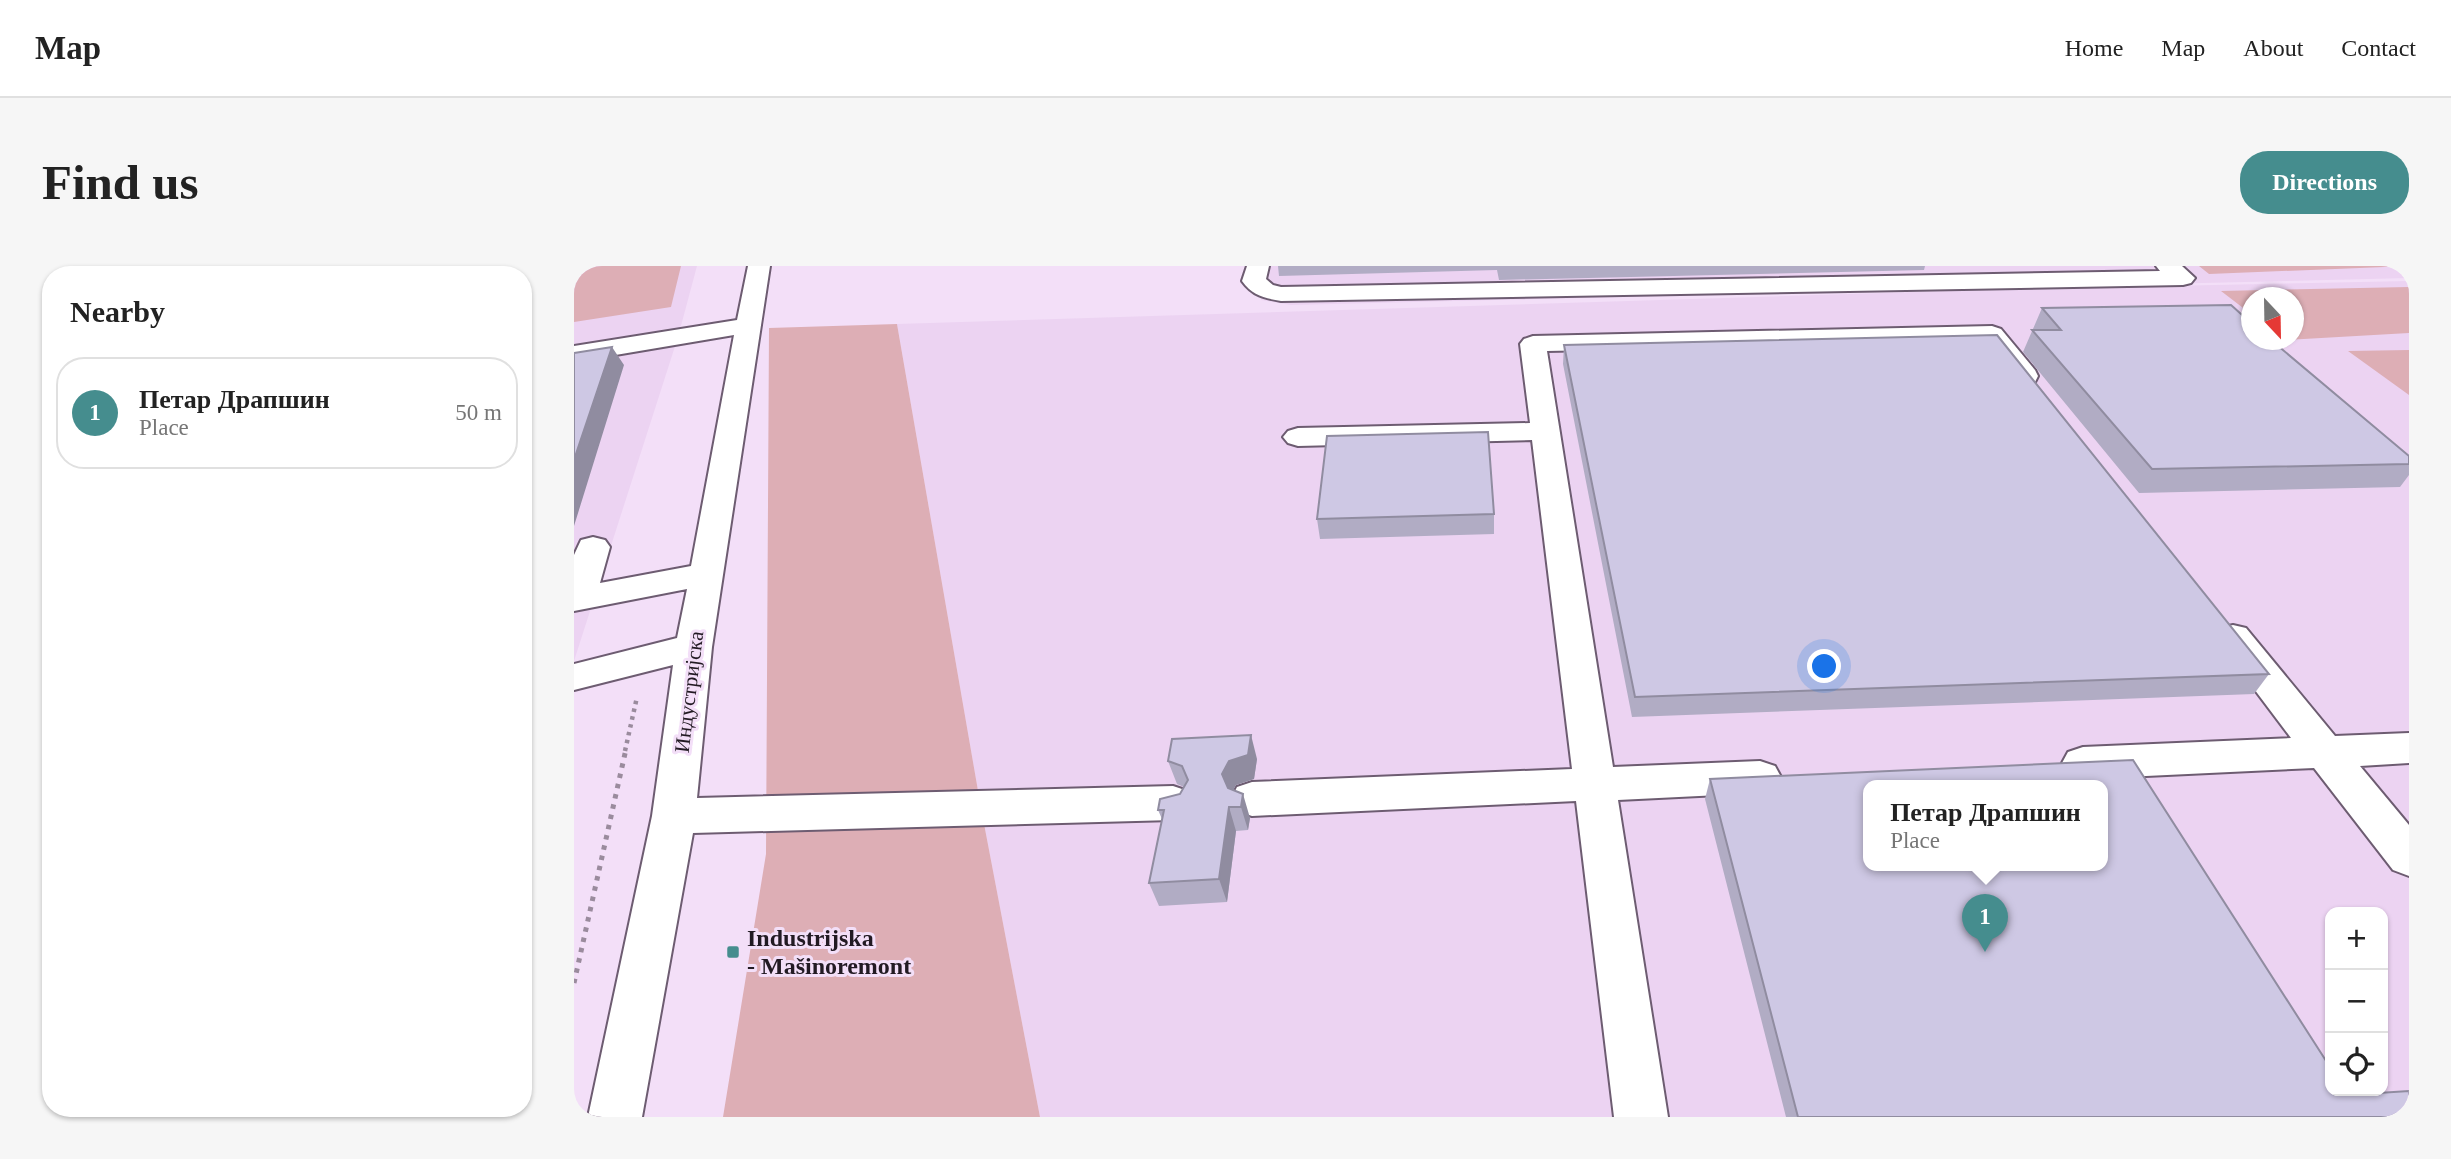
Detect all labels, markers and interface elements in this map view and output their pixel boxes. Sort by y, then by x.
text: Map [35,30,101,66]
text: Home [2065,35,2123,61]
text: Map [2161,35,2205,61]
text: About [2243,35,2303,61]
text: Contact [2341,35,2416,61]
button: Directions [2240,151,2409,214]
text: Find us [42,155,199,210]
north arrow [2241,287,2304,350]
text: Nearby [70,295,165,328]
text: Петар Драпшин [139,385,330,414]
text: 1 [89,400,101,425]
text: 50 m [455,400,502,425]
text: Place [139,415,189,440]
street label: Индустријска [670,629,708,754]
your location [1807,649,1841,683]
popup [1863,780,2108,871]
text: Петар Драпшин [1890,798,2081,827]
text: Place [1890,828,1940,853]
pin: 1 [1962,894,2008,952]
map controls [2325,907,2388,1096]
button: + [2325,907,2388,970]
place label: Industrijska - Mašinoremont [747,925,911,979]
marker: Industrijska - Mašinoremont [725,944,741,960]
button: − [2325,970,2388,1033]
button: locate [2325,1033,2388,1096]

